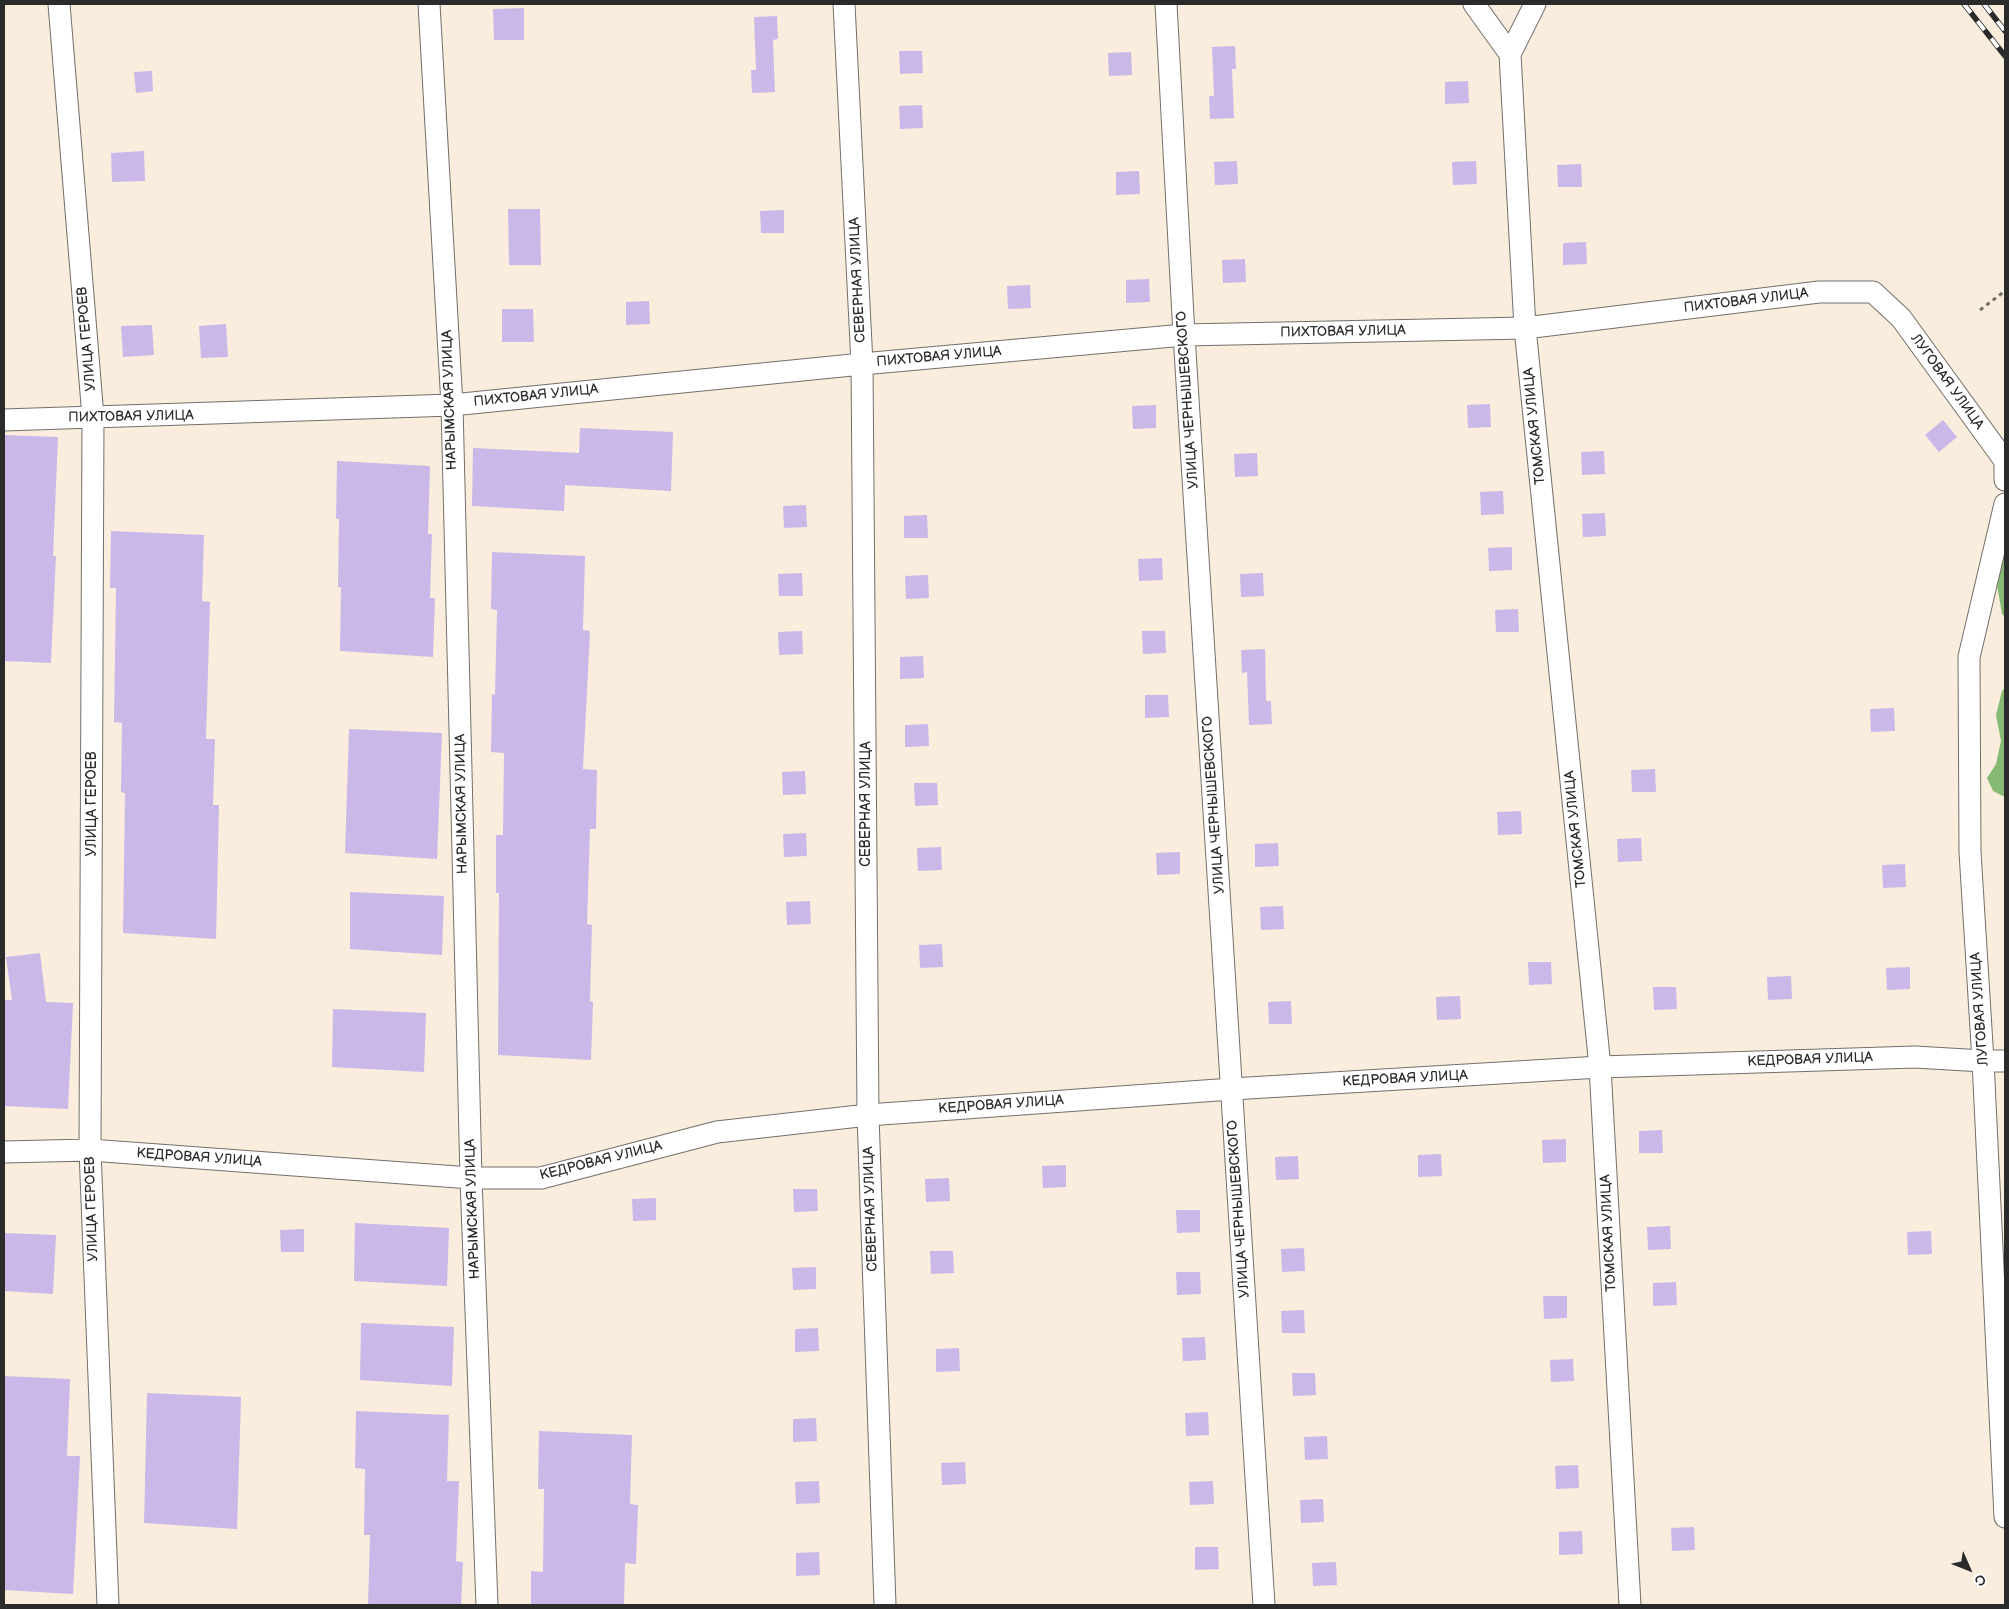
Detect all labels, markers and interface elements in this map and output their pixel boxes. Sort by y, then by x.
street label: СЕВЕРНАЯ УЛИЦА [846,217,870,343]
street label: ПИХТОВАЯ УЛИЦА [1683,285,1809,317]
street label: УЛИЦА ГЕРОЕВ [74,286,100,392]
street label: УЛИЦА ЧЕРНЫШЕВСКОГО [1173,310,1203,490]
street label: ПИХТОВАЯ УЛИЦА [1280,323,1406,341]
street label: НАРЫМСКАЯ УЛИЦА [439,330,461,470]
street label: ЛУГОВАЯ УЛИЦА [1907,331,1987,433]
street label: ПИХТОВАЯ УЛИЦА [876,343,1002,371]
street label: ТОМСКАЯ УЛИЦА [1521,367,1549,485]
street label: ПИХТОВАЯ УЛИЦА [473,381,599,411]
street label: ПИХТОВАЯ УЛИЦА [68,408,194,426]
street label: УЛИЦА ЧЕРНЫШЕВСКОГО [1199,715,1229,895]
street label: НАРЫМСКАЯ УЛИЦА [452,734,472,874]
street label: СЕВЕРНАЯ УЛИЦА [858,741,874,867]
street label: УЛИЦА ГЕРОЕВ [84,751,100,857]
street label: ТОМСКАЯ УЛИЦА [1562,770,1590,888]
street label: ЛУГОВАЯ УЛИЦА [1968,952,1992,1066]
street label: КЕДРОВАЯ УЛИЦА [1747,1049,1873,1071]
street label: КЕДРОВАЯ УЛИЦА [1342,1067,1468,1091]
street label: КЕДРОВАЯ УЛИЦА [938,1092,1064,1118]
street label: УЛИЦА ЧЕРНЫШЕВСКОГО [1224,1119,1254,1299]
street label: КЕДРОВАЯ УЛИЦА [538,1138,664,1184]
street label: НАРЫМСКАЯ УЛИЦА [462,1139,484,1279]
street label: КЕДРОВАЯ УЛИЦА [136,1145,262,1171]
street label: СЕВЕРНАЯ УЛИЦА [860,1146,882,1272]
street label: УЛИЦА ГЕРОЕВ [82,1156,102,1262]
street label: ТОМСКАЯ УЛИЦА [1598,1174,1620,1292]
north arrow [1944,1544,1994,1594]
text: С [1971,1570,1990,1589]

